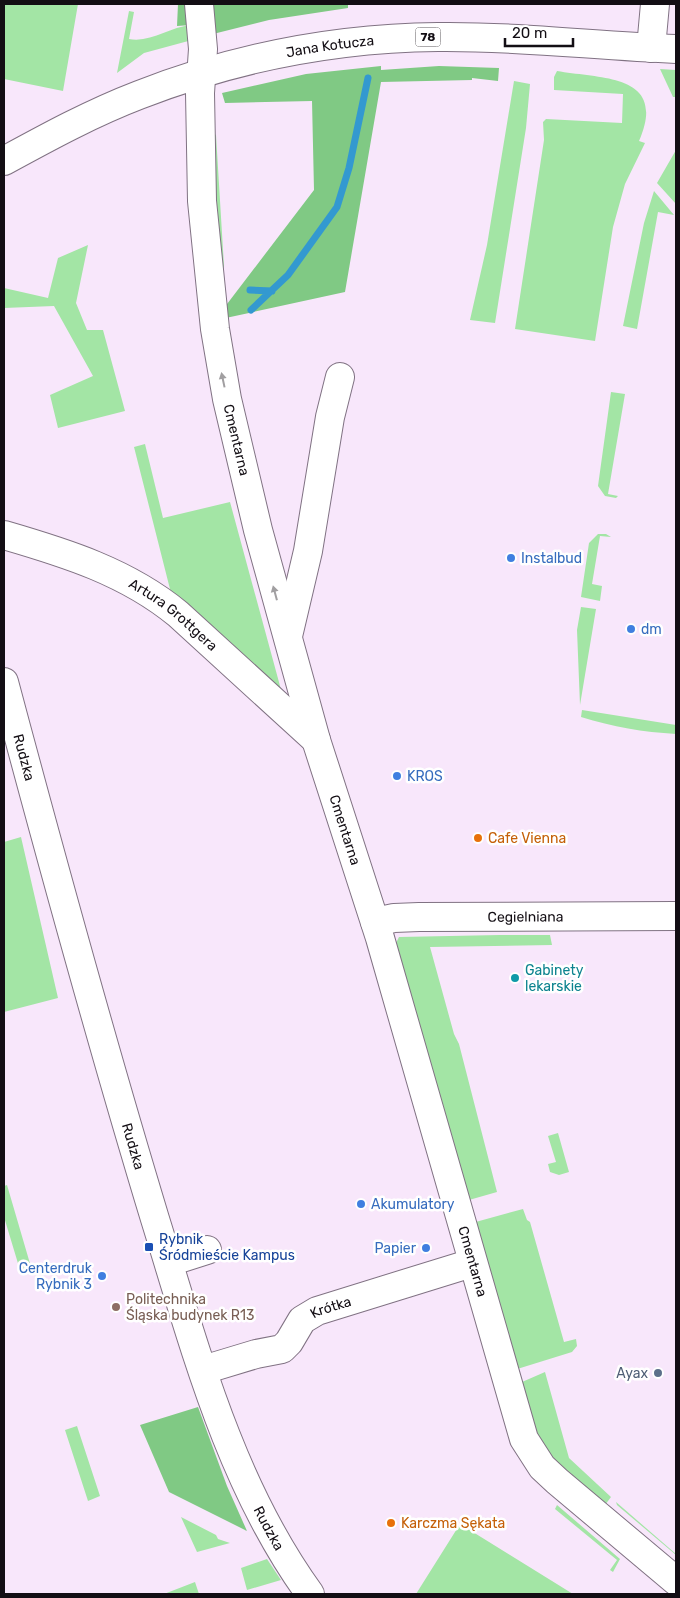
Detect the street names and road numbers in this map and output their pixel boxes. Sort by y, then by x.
road number: 78 [416,28,440,46]
street label: Jana Kotucza [284,32,375,61]
street label: Cmentarna [220,403,253,477]
street label: Artura Grottgera [126,575,221,654]
street label: Rudzka [10,732,39,783]
street label: Cmentarna [326,793,364,867]
street label: Cegielniana [488,908,564,925]
street label: Rudzka [118,1121,148,1172]
street label: Cmentarna [455,1224,491,1299]
street label: Krótka [307,1292,353,1322]
street label: Rudzka [250,1503,288,1553]

